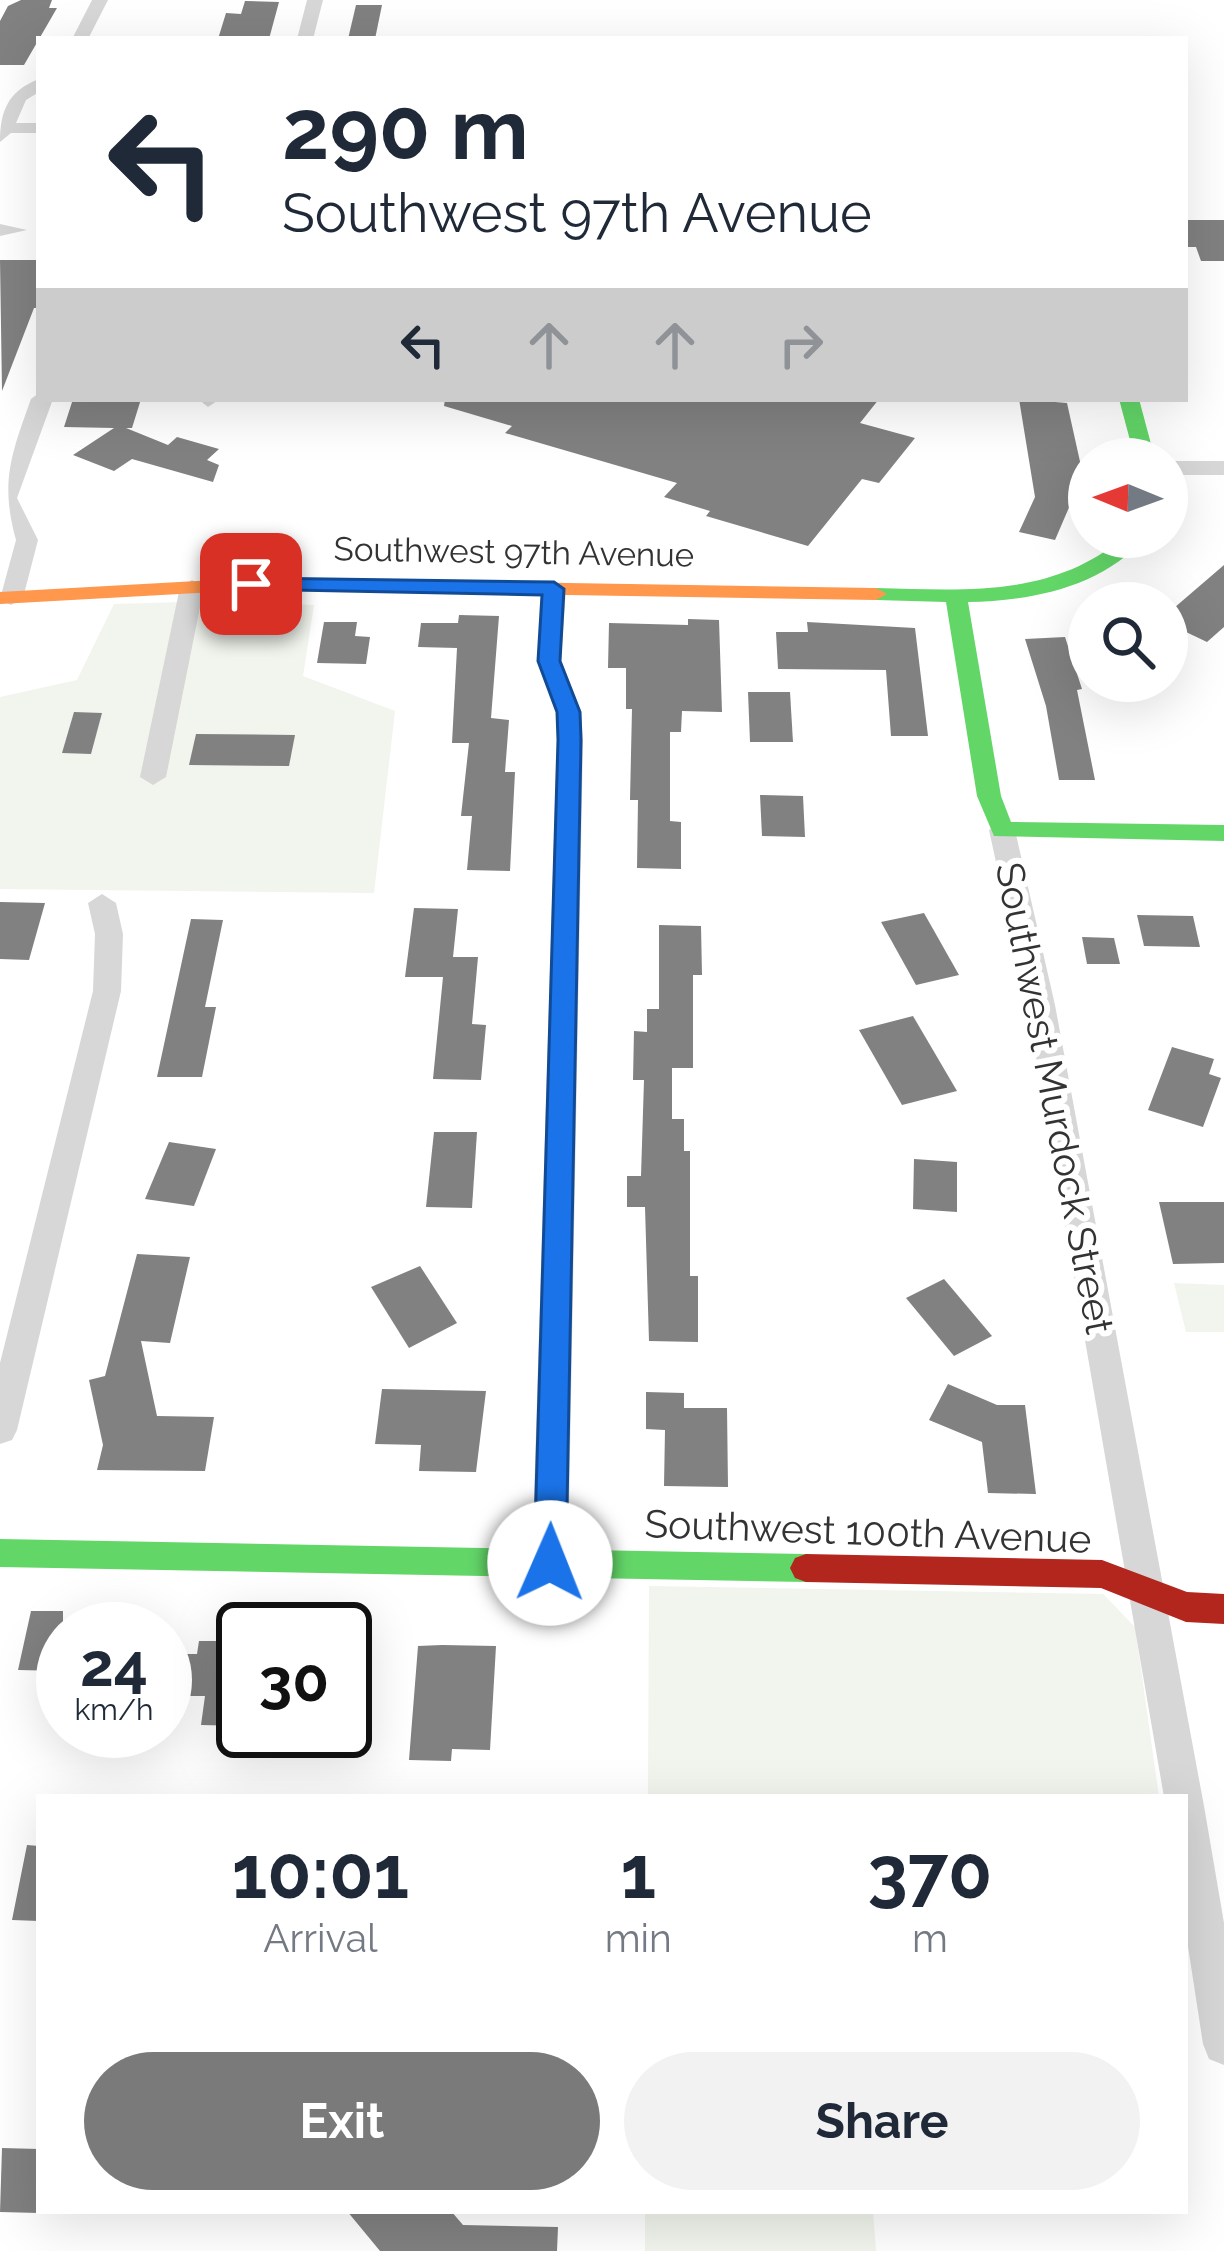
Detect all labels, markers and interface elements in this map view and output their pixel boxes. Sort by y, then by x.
text: 290 m [282,80,529,179]
icon: left [84,84,240,240]
text: Southwest 97th Avenue [282,181,872,245]
icon: left [390,312,456,378]
icon: ahead [516,312,582,378]
icon: ahead [642,312,708,378]
icon: right [768,312,834,378]
north arrow [1068,438,1188,558]
map controls [1068,438,1188,702]
street label: Southwest 97th Avenue [333,529,695,575]
pin [200,533,302,635]
icon: arrive [218,551,284,617]
button: search [1068,582,1188,702]
street label: Southwest Murdock Street [987,858,1123,1338]
position arrow [487,1500,613,1626]
street label: Southwest 100th Avenue [644,1500,1092,1562]
speed limit sign: 30 [216,1602,372,1758]
text: 24 [80,1630,148,1700]
text: km/h [74,1692,154,1727]
text: 10:01 [232,1830,409,1915]
text: 1 [620,1830,656,1915]
text: 370 [868,1830,992,1915]
text: Arrival [263,1915,378,1961]
text: min [605,1915,672,1961]
text: m [912,1915,948,1961]
button: Exit [84,2052,600,2190]
button: Share [624,2052,1140,2190]

